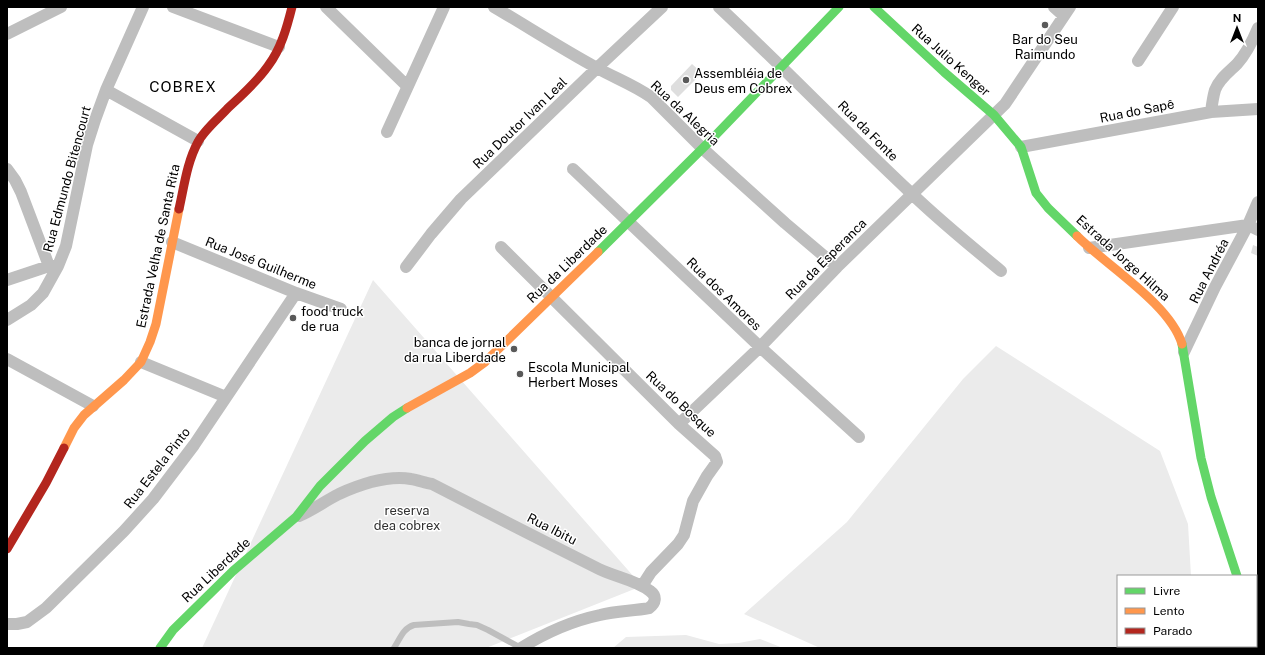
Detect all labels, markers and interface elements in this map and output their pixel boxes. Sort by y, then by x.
north arrow [1217,8,1257,48]
text: N [1233,12,1241,24]
marker: Bar do Seu Raimundo [1040,20,1050,30]
street label: Rua Julio Kenger [909,21,993,99]
place label: Bar do Seu Raimundo [1012,32,1078,62]
place label: Assembléia de Deus em Cobrex [694,66,792,96]
street label: Rua Doutor Ivan Leal [470,74,570,172]
marker: Assembléia de Deus em Cobrex [681,75,691,85]
street label: Rua da Alegria [648,77,722,149]
district label: COBREX [149,78,217,95]
street label: Rua do Sapê [1098,96,1176,126]
street label: Rua da Fonte [835,98,901,164]
street label: Rua Edmundo Bitencourt [40,104,94,254]
street label: Estrada Velha de Santa Rita [133,163,183,329]
street label: Estrada Jorge Hilma [1073,212,1173,304]
street label: Rua da Esperanca [783,216,869,302]
street label: Rua da Liberdade [524,222,610,306]
street label: Rua José Guilherme [203,234,319,292]
street label: Rua Andréa [1186,236,1232,306]
street label: Rua dos Amores [684,255,764,333]
place label: food truck de rua [301,304,364,334]
marker: food truck de rua [288,313,298,323]
place label: banca de jornal da rua Liberdade [404,335,506,365]
marker: banca de jornal da rua Liberdade [509,344,519,354]
place label: Escola Municipal Herbert Moses [528,360,630,390]
street label: Rua do Bosque [643,368,719,440]
marker: Escola Municipal Herbert Moses [515,369,525,379]
street label: Rua Estela Pinto [121,425,193,511]
park label: reserva dea cobrex [374,503,440,533]
street label: Rua Ibitu [525,510,579,548]
street label: Rua Liberdade [179,535,253,605]
legend [1117,575,1257,647]
text: Livre [1153,584,1181,598]
text: Lento [1153,604,1185,618]
text: Parado [1153,624,1192,638]

